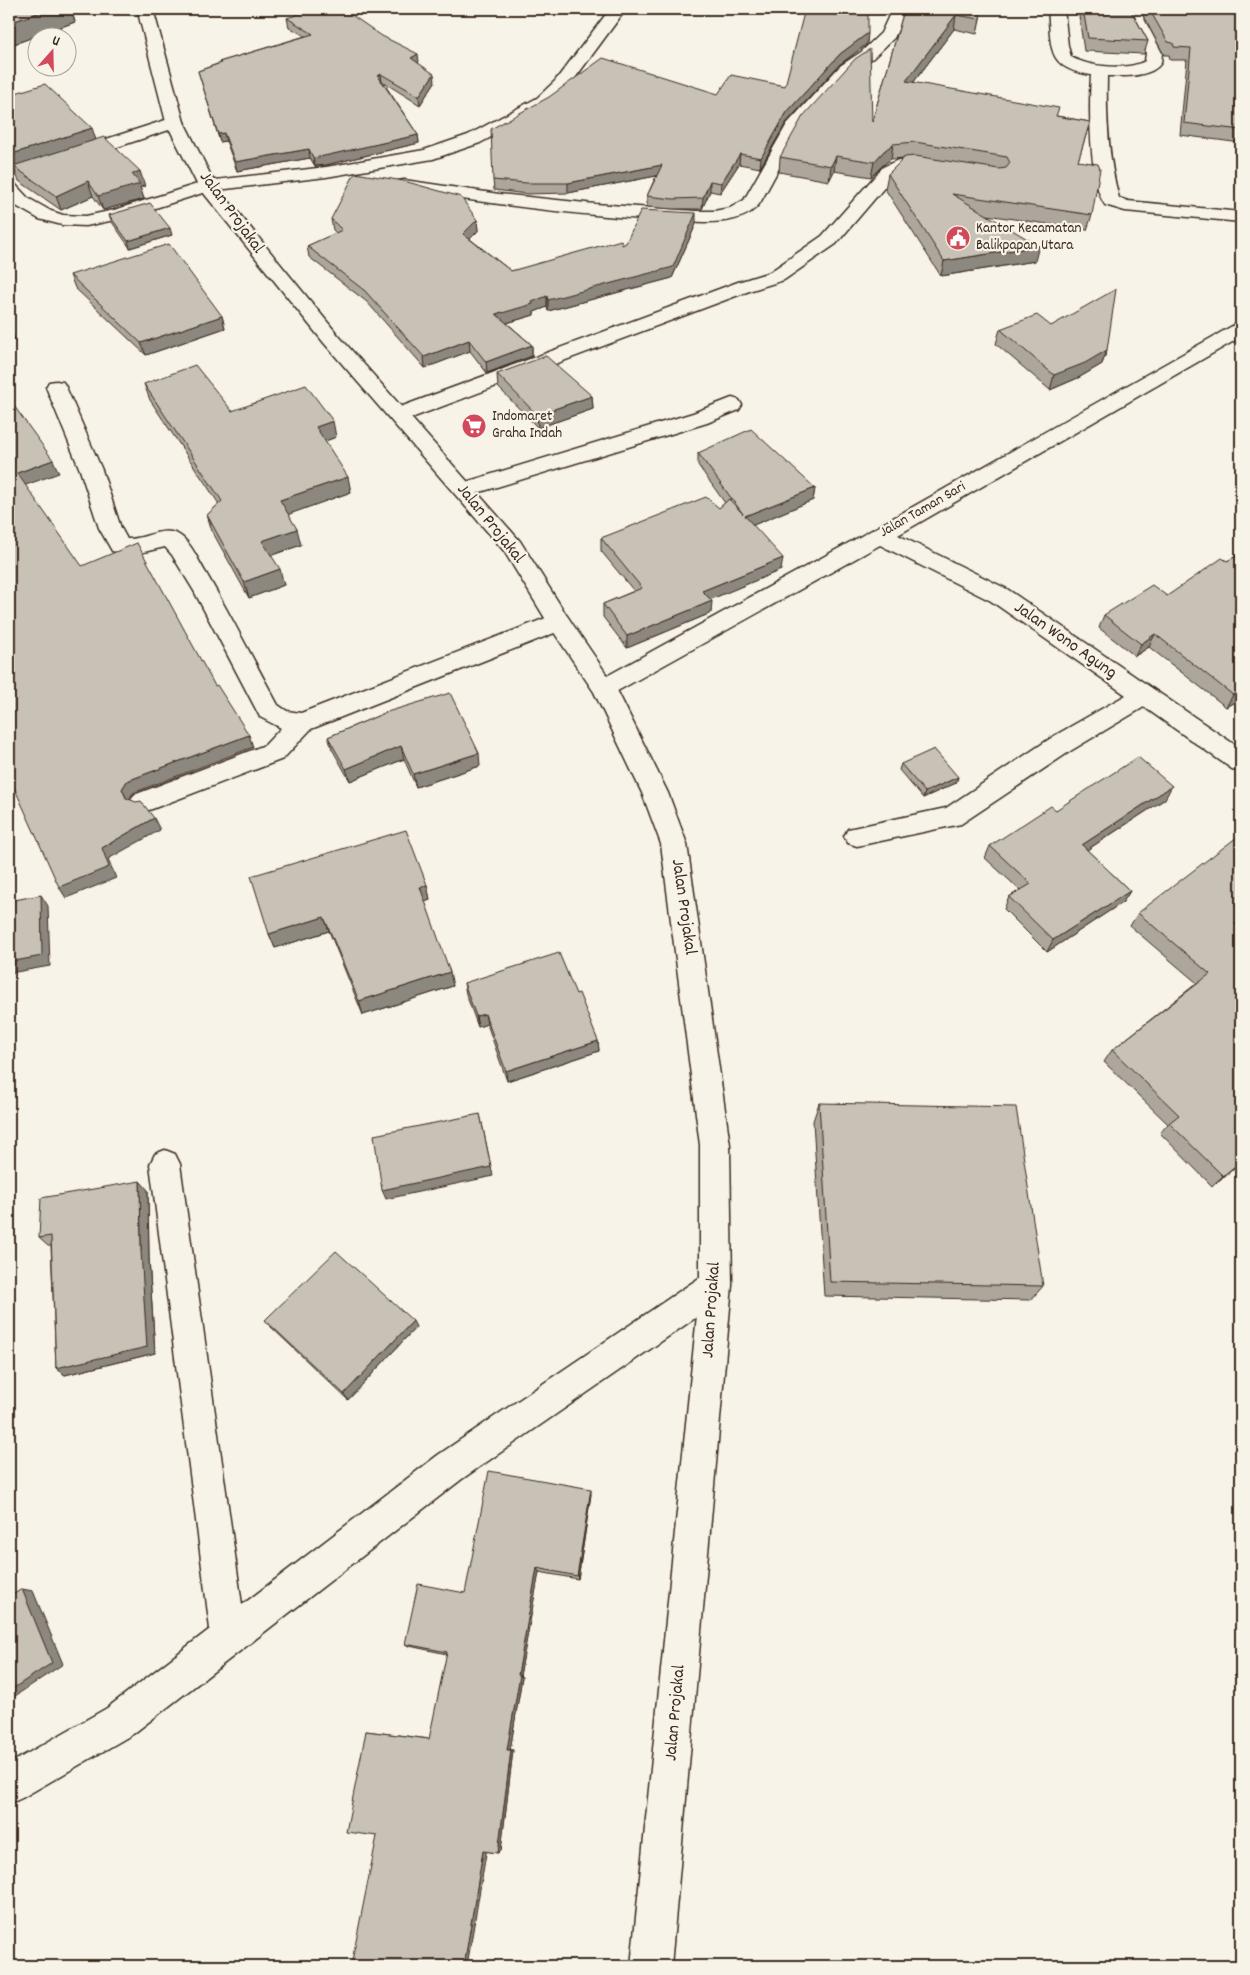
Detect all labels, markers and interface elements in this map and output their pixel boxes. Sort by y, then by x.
north arrow [28,28,78,78]
text: U [49,31,63,52]
street label: Jalan Projakal [193,167,270,260]
place label: Kantor Kecamatan Balikpapan Utara [976,218,1082,257]
public building icon: Kantor Kecamatan Balikpapan Utara [945,225,971,251]
place label: Indomaret Graha Indah [492,406,562,445]
supermarket icon: Indomaret Graha Indah [461,413,487,439]
street label: Jalan Taman Sari [876,476,970,544]
street label: Jalan Projakal [450,479,530,570]
street label: Jalan Wono Agung [1008,596,1122,686]
street label: Jalan Projakal [664,858,702,957]
street label: Jalan Projakal [696,1260,728,1359]
street label: Jalan Projakal [659,1663,693,1762]

